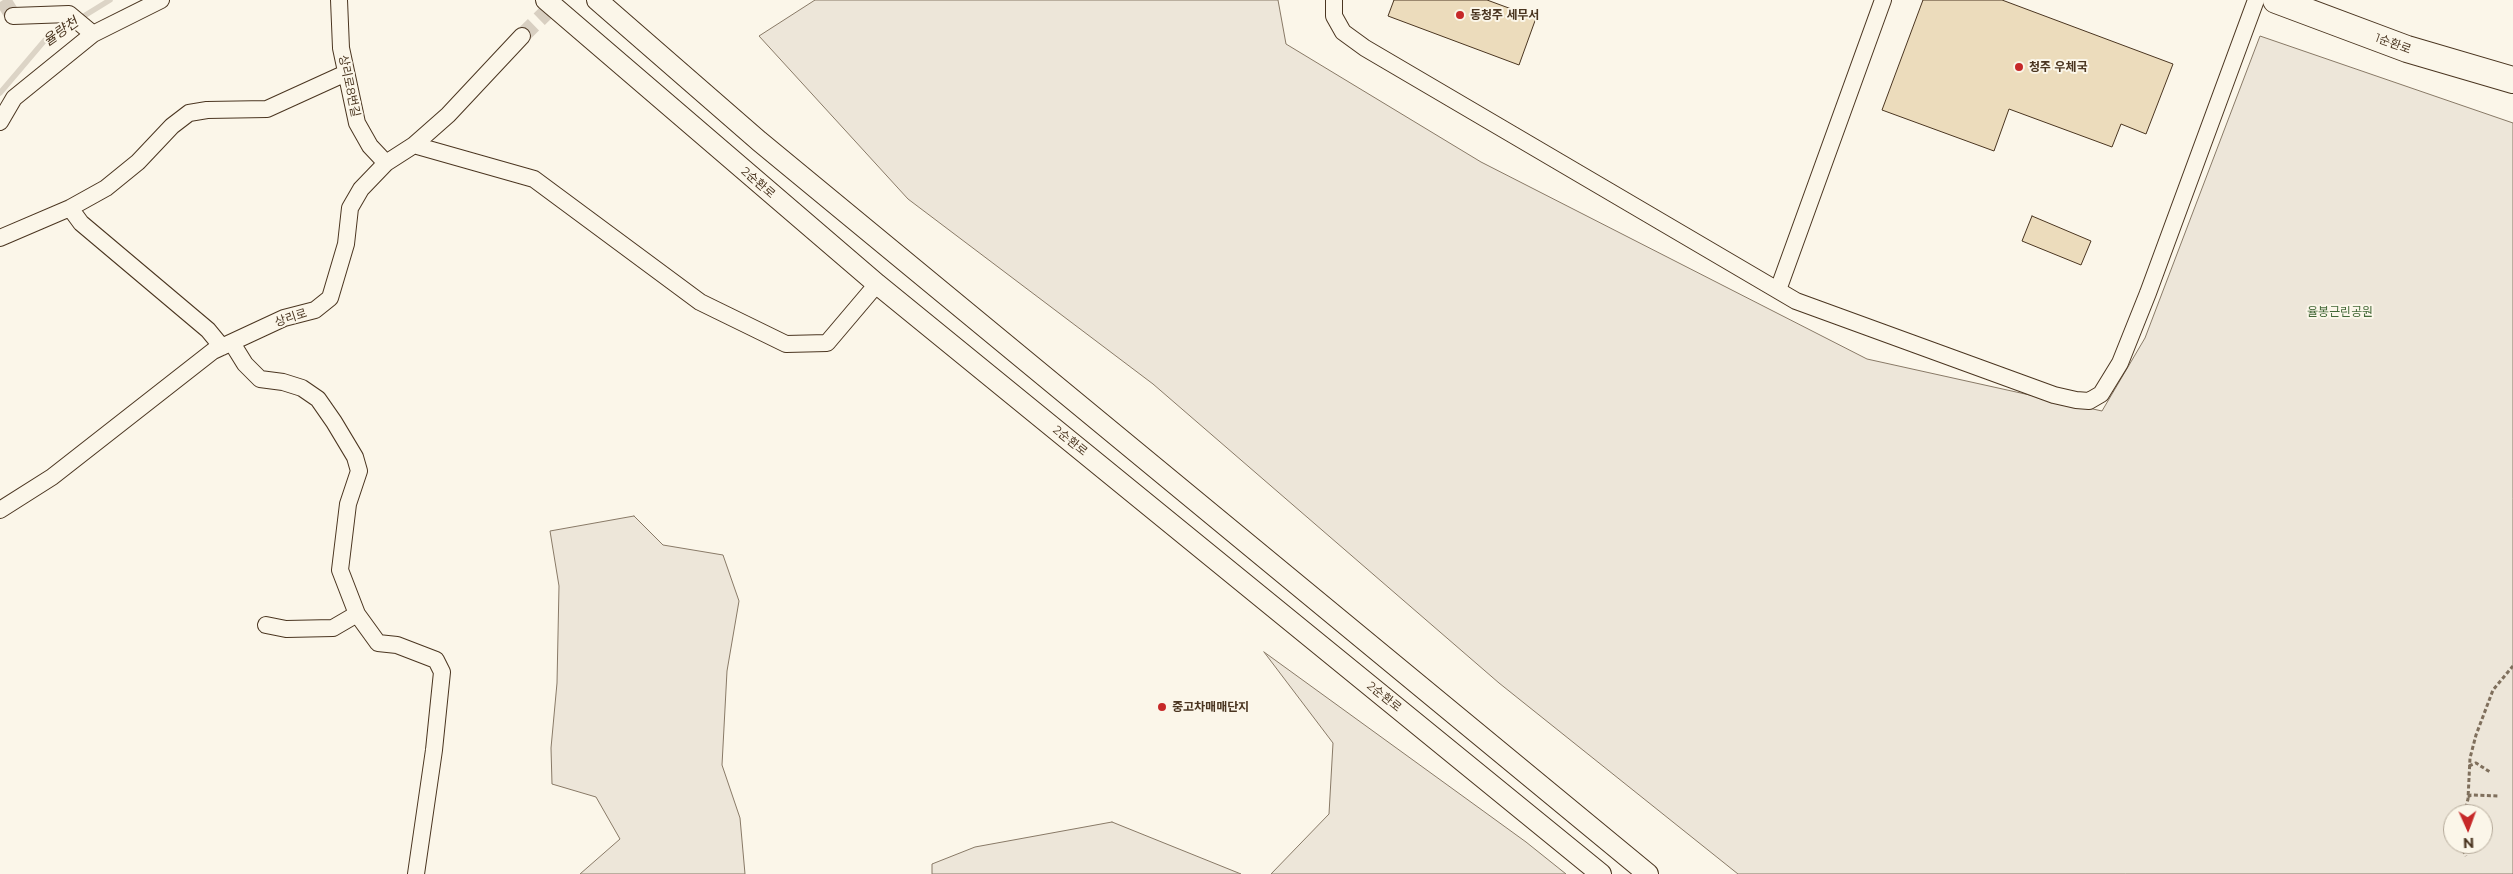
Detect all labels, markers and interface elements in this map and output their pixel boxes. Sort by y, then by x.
place label: 동청주 세무서 [1470,8,1540,22]
marker: 동청주 세무서 [1454,9,1466,21]
water label: 율량천 [40,14,82,50]
street label: 1순환로 [2373,31,2413,57]
street label: 상리로8번길 [335,54,363,118]
place label: 청주 우체국 [2029,60,2088,74]
marker: 청주 우체국 [2013,61,2025,73]
street label: 2순환로 [738,164,778,202]
park label: 율봉근린공원 [2307,305,2373,319]
street label: 상리로 [273,306,309,330]
street label: 2순환로 [1050,423,1090,459]
street label: 2순환로 [1364,679,1404,715]
place label: 중고차매매단지 [1172,700,1249,714]
marker: 중고차매매단지 [1156,701,1168,713]
north arrow [2443,804,2493,854]
text: N [2463,834,2474,852]

